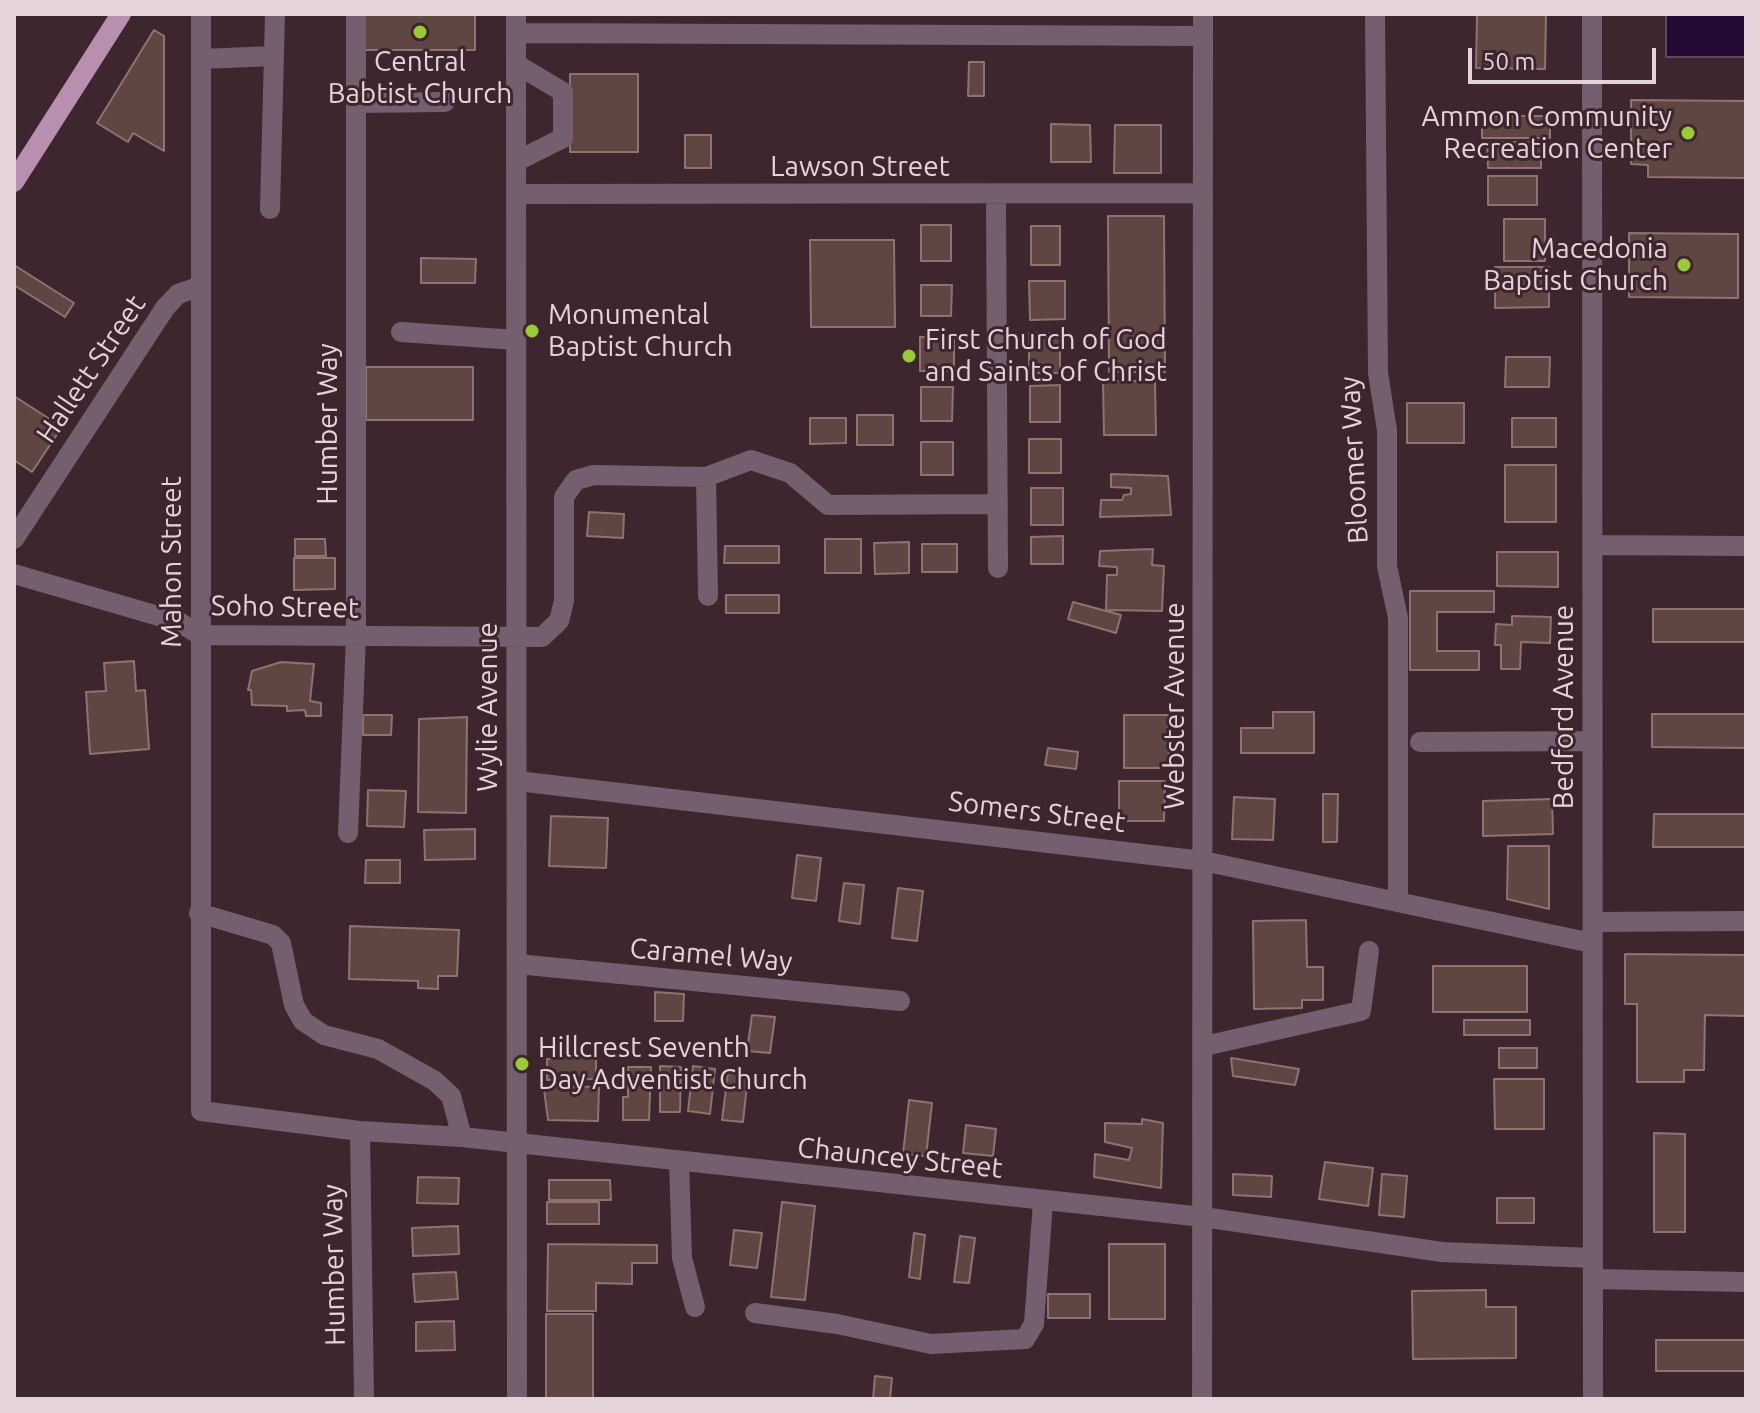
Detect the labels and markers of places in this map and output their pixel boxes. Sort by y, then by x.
marker: Central Babtist Church [411,23,429,41]
place label: Central Babtist Church [328,45,512,111]
place label: Ammon Community Recreation Center [1422,100,1672,166]
marker: Ammon Community Recreation Center [1679,124,1697,142]
place label: Macedonia Baptist Church [1483,232,1668,298]
marker: Macedonia Baptist Church [1675,256,1693,274]
place label: Monumental Baptist Church [548,298,733,364]
marker: Monumental Baptist Church [523,322,541,340]
place label: First Church of God and Saints of Christ [925,323,1167,389]
marker: First Church of God and Saints of Christ [900,347,918,365]
place label: Hillcrest Seventh Day Adventist Church [538,1031,808,1097]
marker: Hillcrest Seventh Day Adventist Church [513,1055,531,1073]

